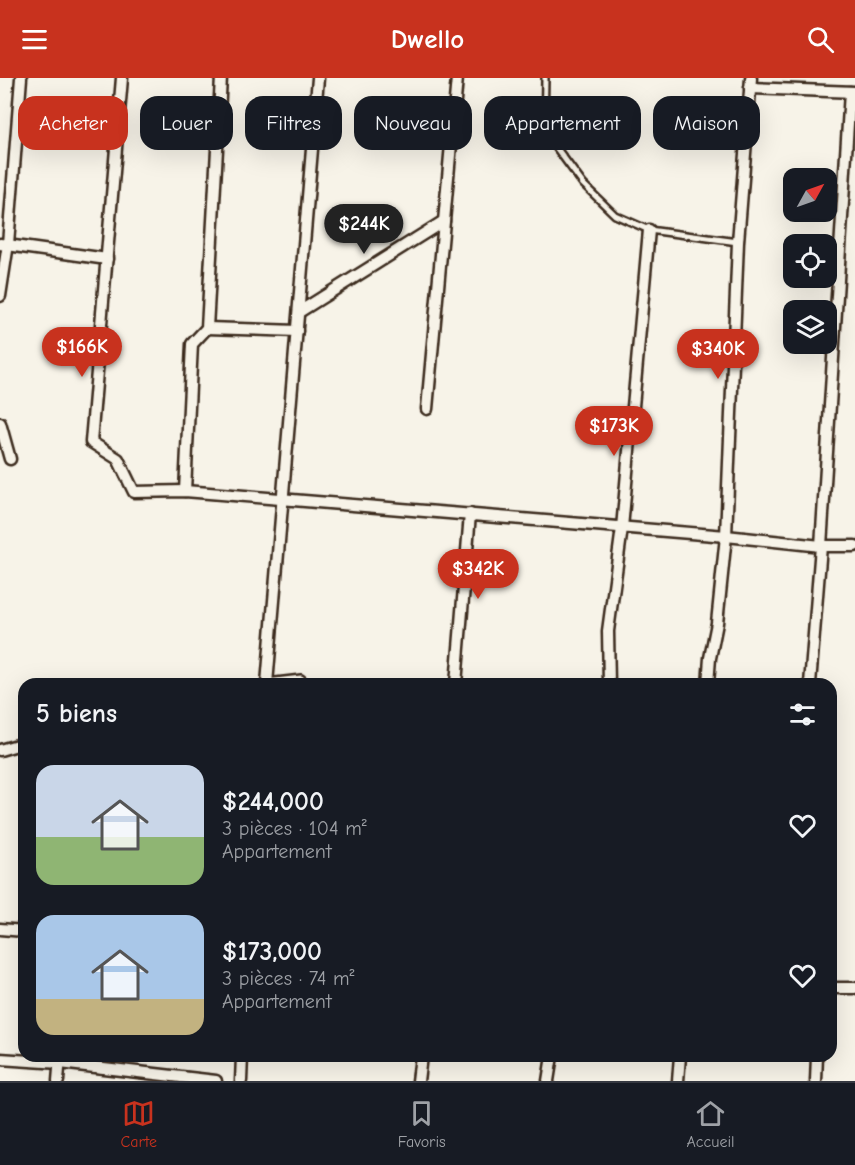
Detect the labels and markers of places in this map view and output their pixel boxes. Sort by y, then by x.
pin: $244K [322,204,406,255]
pin: $166K [40,327,124,378]
pin: $340K [676,329,760,380]
pin: $173K [572,406,656,457]
pin: $342K [436,549,520,600]

